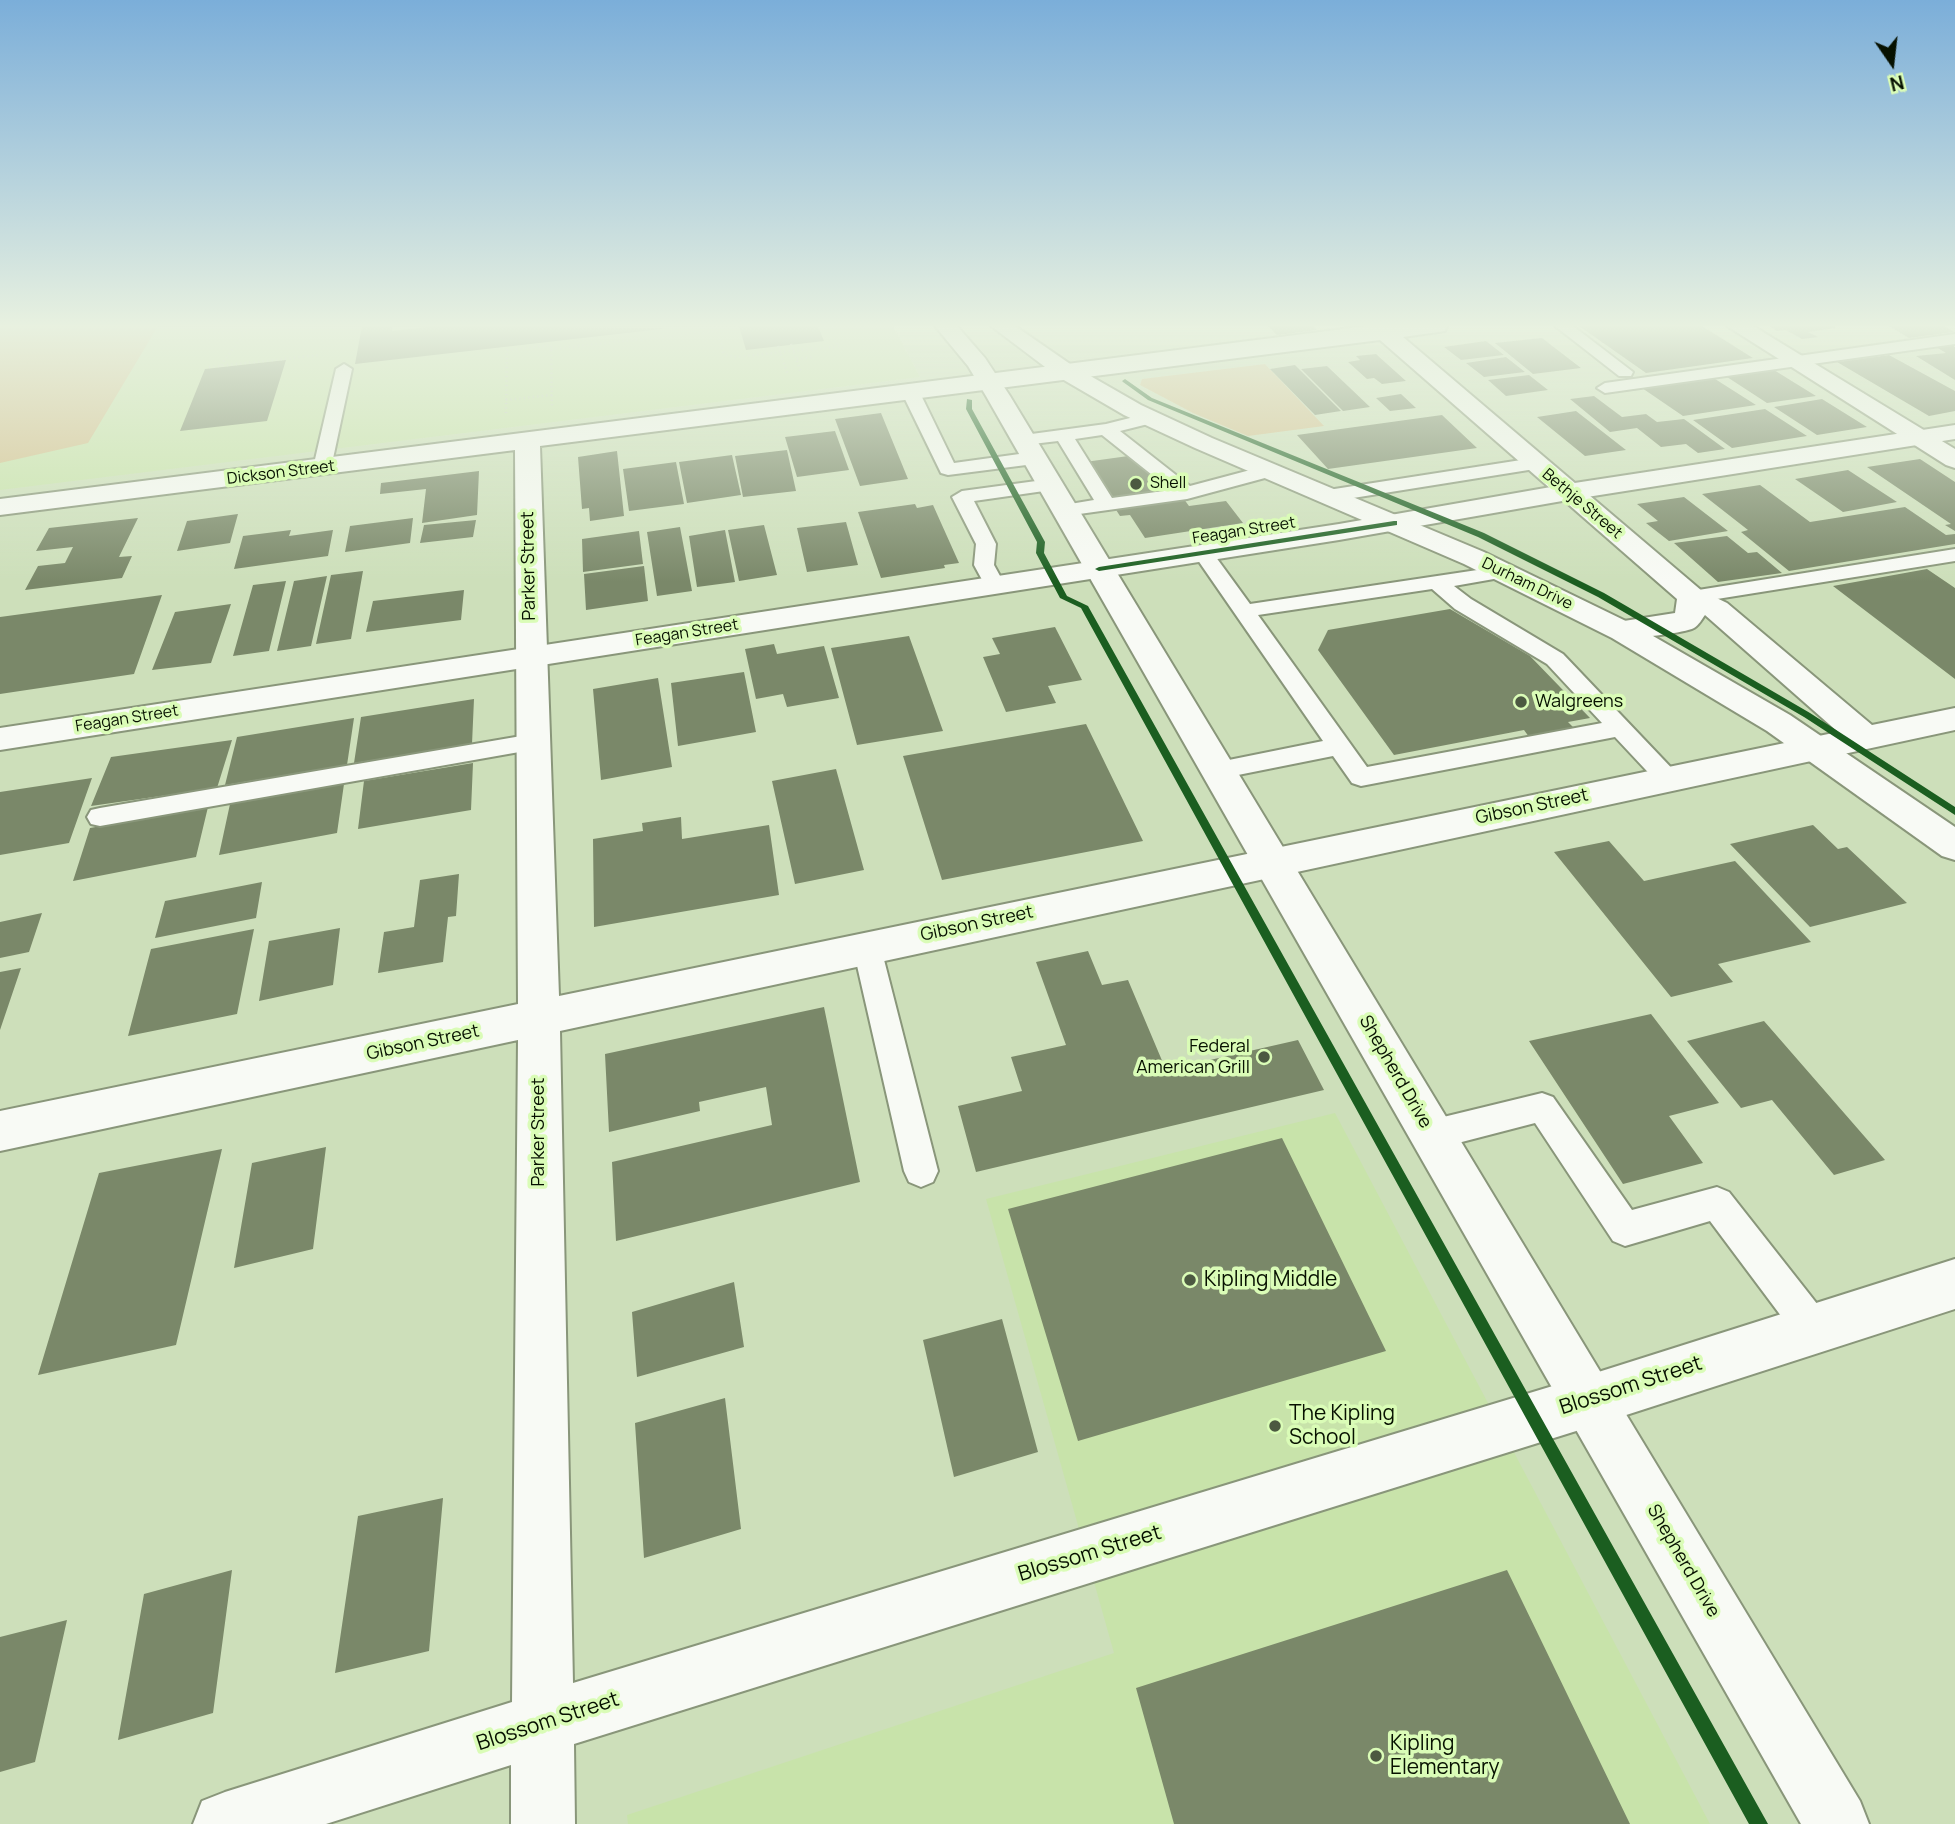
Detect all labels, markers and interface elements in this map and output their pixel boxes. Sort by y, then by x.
north arrow [1857,28,1927,98]
text: N [1887,69,1907,98]
street label: Dickson Street [226,457,336,489]
street label: Bethje Street [1538,465,1626,543]
place label: Shell [1150,474,1186,494]
marker: Shell [1128,476,1144,492]
street label: Parker Street [517,511,541,621]
street label: Feagan Street [1191,513,1297,549]
street label: Durham Drive [1478,554,1576,614]
street label: Feagan Street [634,615,740,651]
place label: Walgreens [1535,691,1623,713]
marker: Walgreens [1513,694,1529,710]
street label: Feagan Street [74,701,180,737]
street label: Gibson Street [1474,785,1590,829]
street label: Gibson Street [919,902,1035,946]
street label: Shepherd Drive [1354,1012,1436,1132]
street label: Gibson Street [365,1021,481,1065]
place label: Federal American Grill [1136,1036,1250,1078]
marker: Federal American Grill [1256,1049,1272,1065]
street label: Parker Street [528,1077,550,1187]
place label: Kipling Middle [1204,1267,1337,1293]
marker: Kipling Middle [1182,1272,1198,1288]
street label: Blossom Street [1557,1351,1705,1421]
place label: The Kipling School [1289,1401,1395,1451]
marker: The Kipling School [1267,1418,1283,1434]
street label: Shepherd Drive [1642,1501,1724,1621]
street label: Blossom Street [1015,1520,1165,1588]
street label: Blossom Street [474,1687,622,1757]
place label: Kipling Elementary [1390,1731,1500,1781]
marker: Kipling Elementary [1368,1748,1384,1764]

